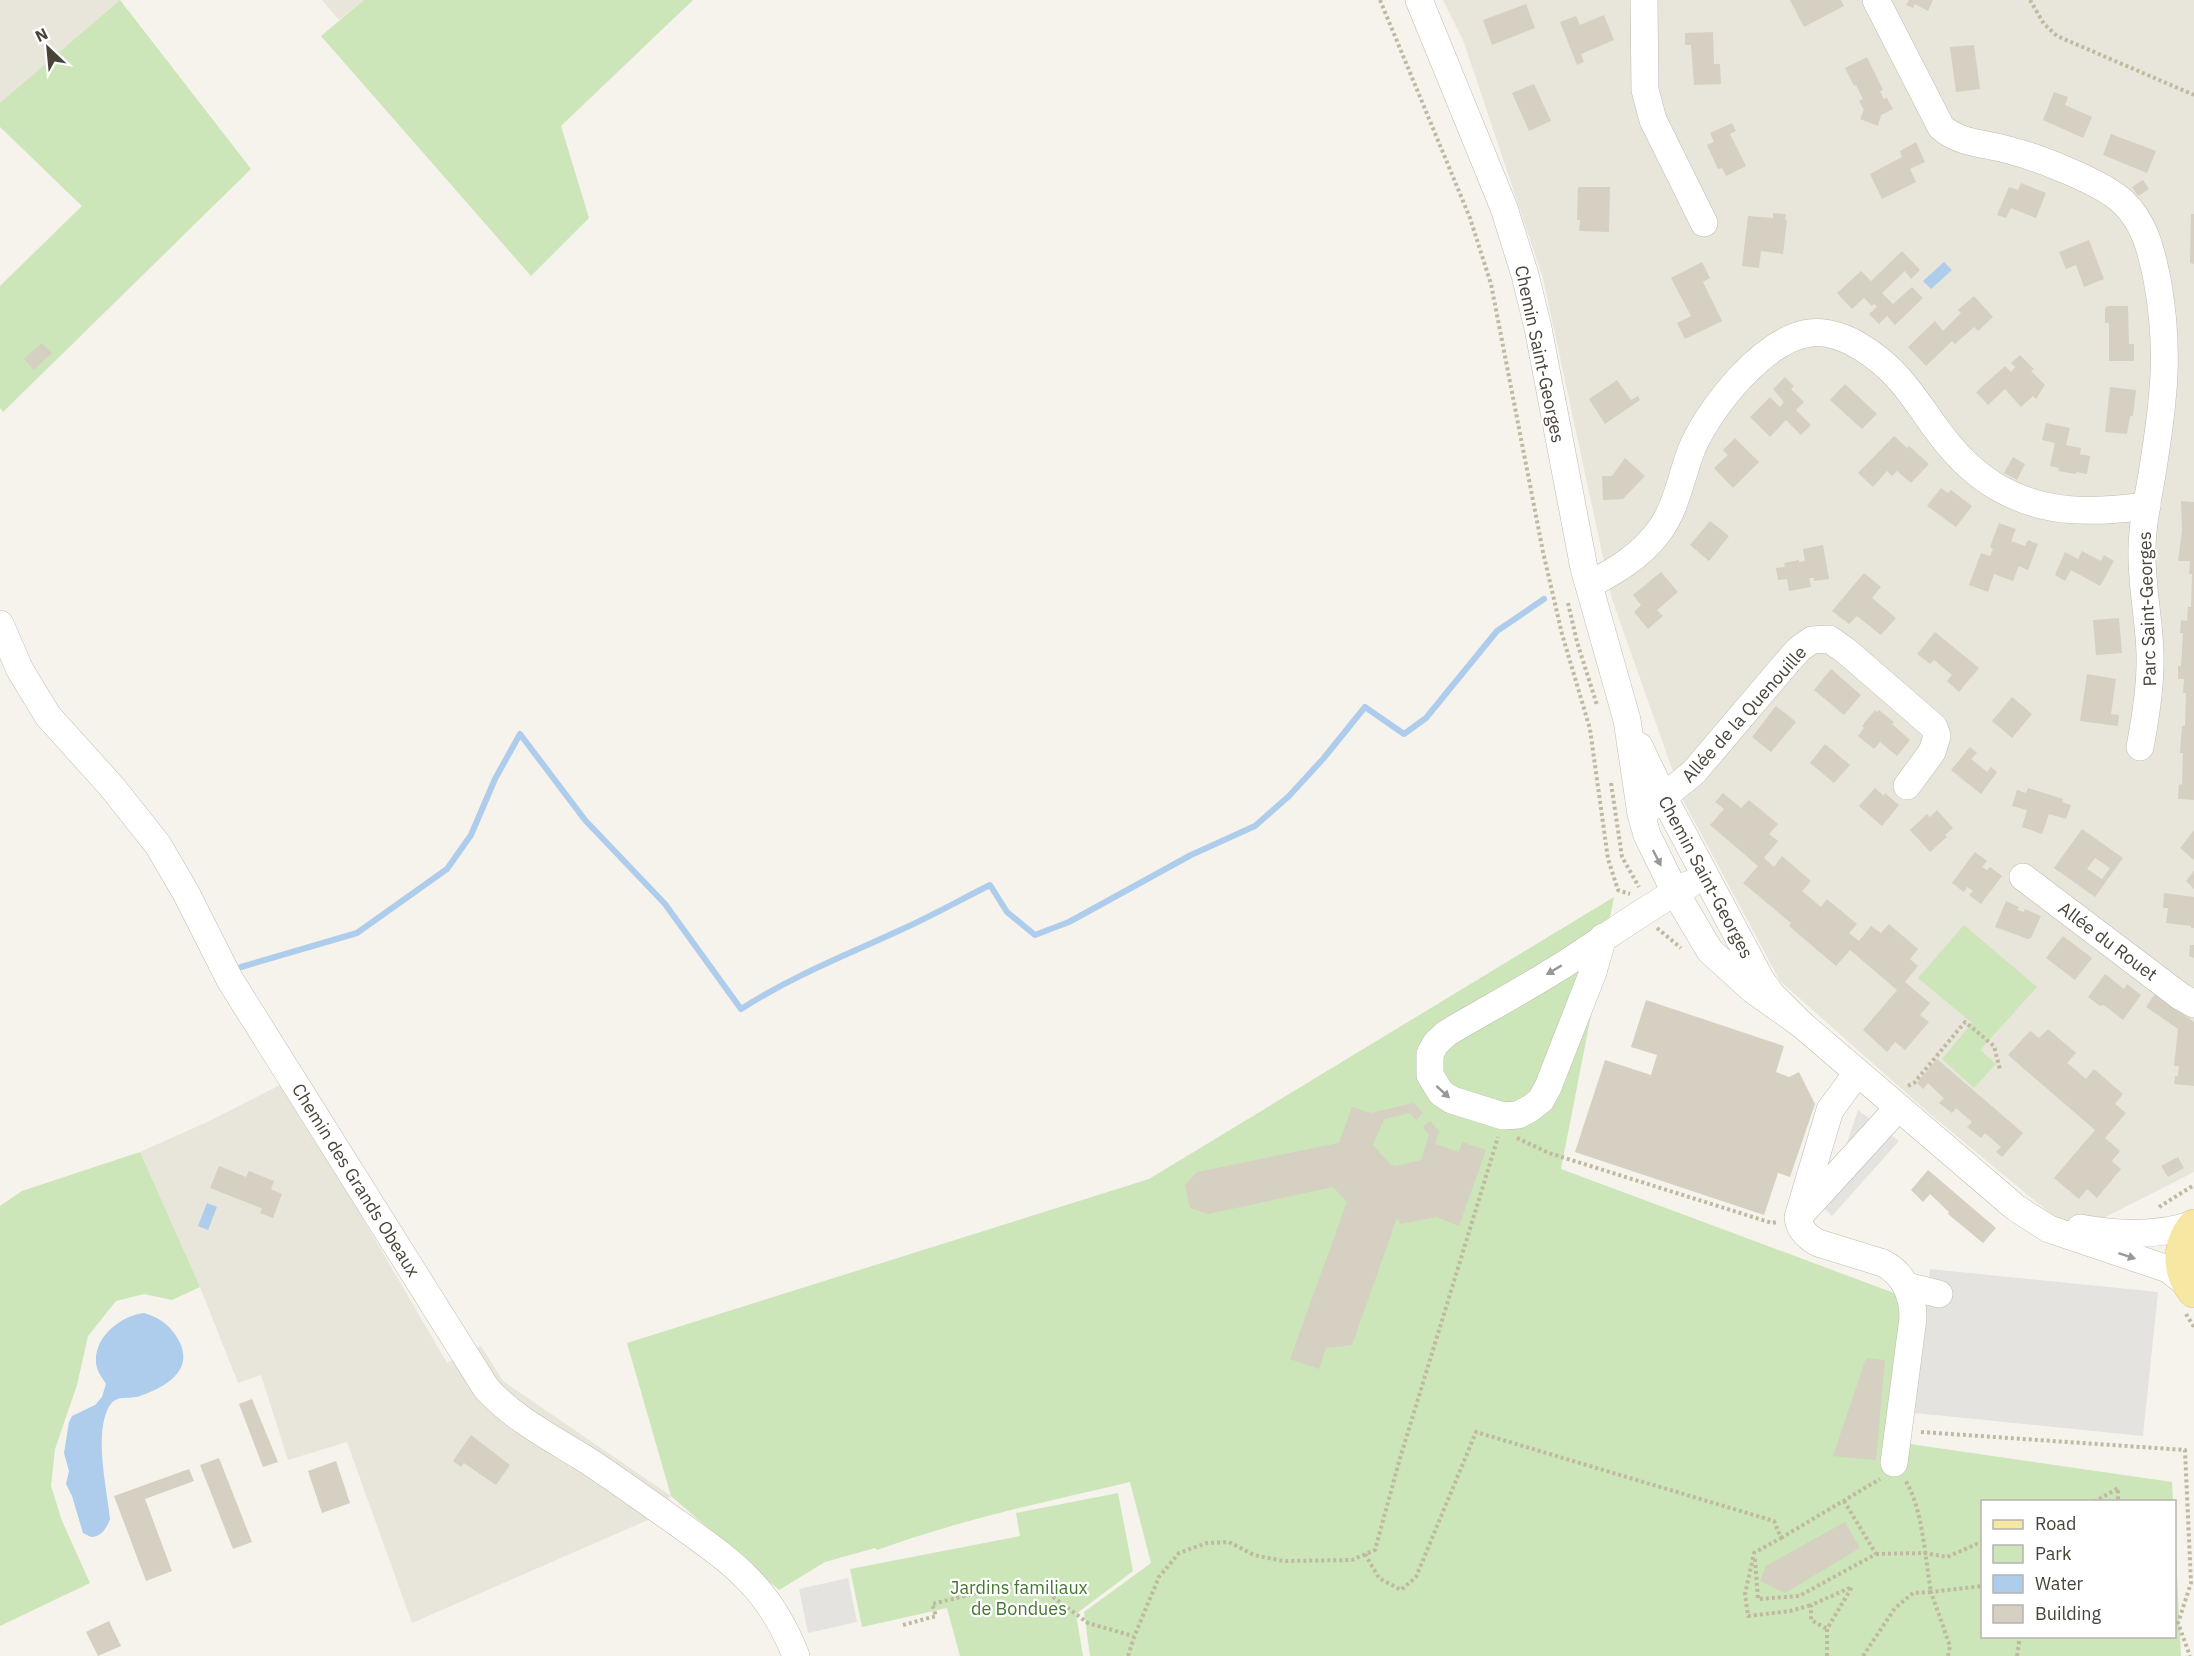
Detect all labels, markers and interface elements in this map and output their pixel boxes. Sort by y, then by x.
north arrow [18,18,78,78]
text: N [32,23,51,46]
street label: Chemin Saint-Georges [1510,263,1570,445]
street label: Parc Saint-Georges [2133,531,2161,687]
street label: Allée de la Quenouille [1677,641,1812,787]
street label: Chemin Saint-Georges [1653,792,1759,962]
one-way arrow [1652,849,1662,867]
street label: Allée du Rouet [2054,896,2162,986]
one-way arrow [1546,964,1562,975]
street label: Chemin des Grands Obeaux [287,1079,425,1281]
one-way arrow [1435,1085,1450,1099]
one-way arrow [2118,1251,2136,1261]
legend [1981,1500,2176,1638]
text: Road [2035,1512,2076,1535]
text: Park [2035,1542,2072,1565]
text: Water [2035,1572,2084,1595]
park label: Jardins familiaux de Bondues [950,1576,1088,1620]
text: Building [2035,1602,2102,1625]

